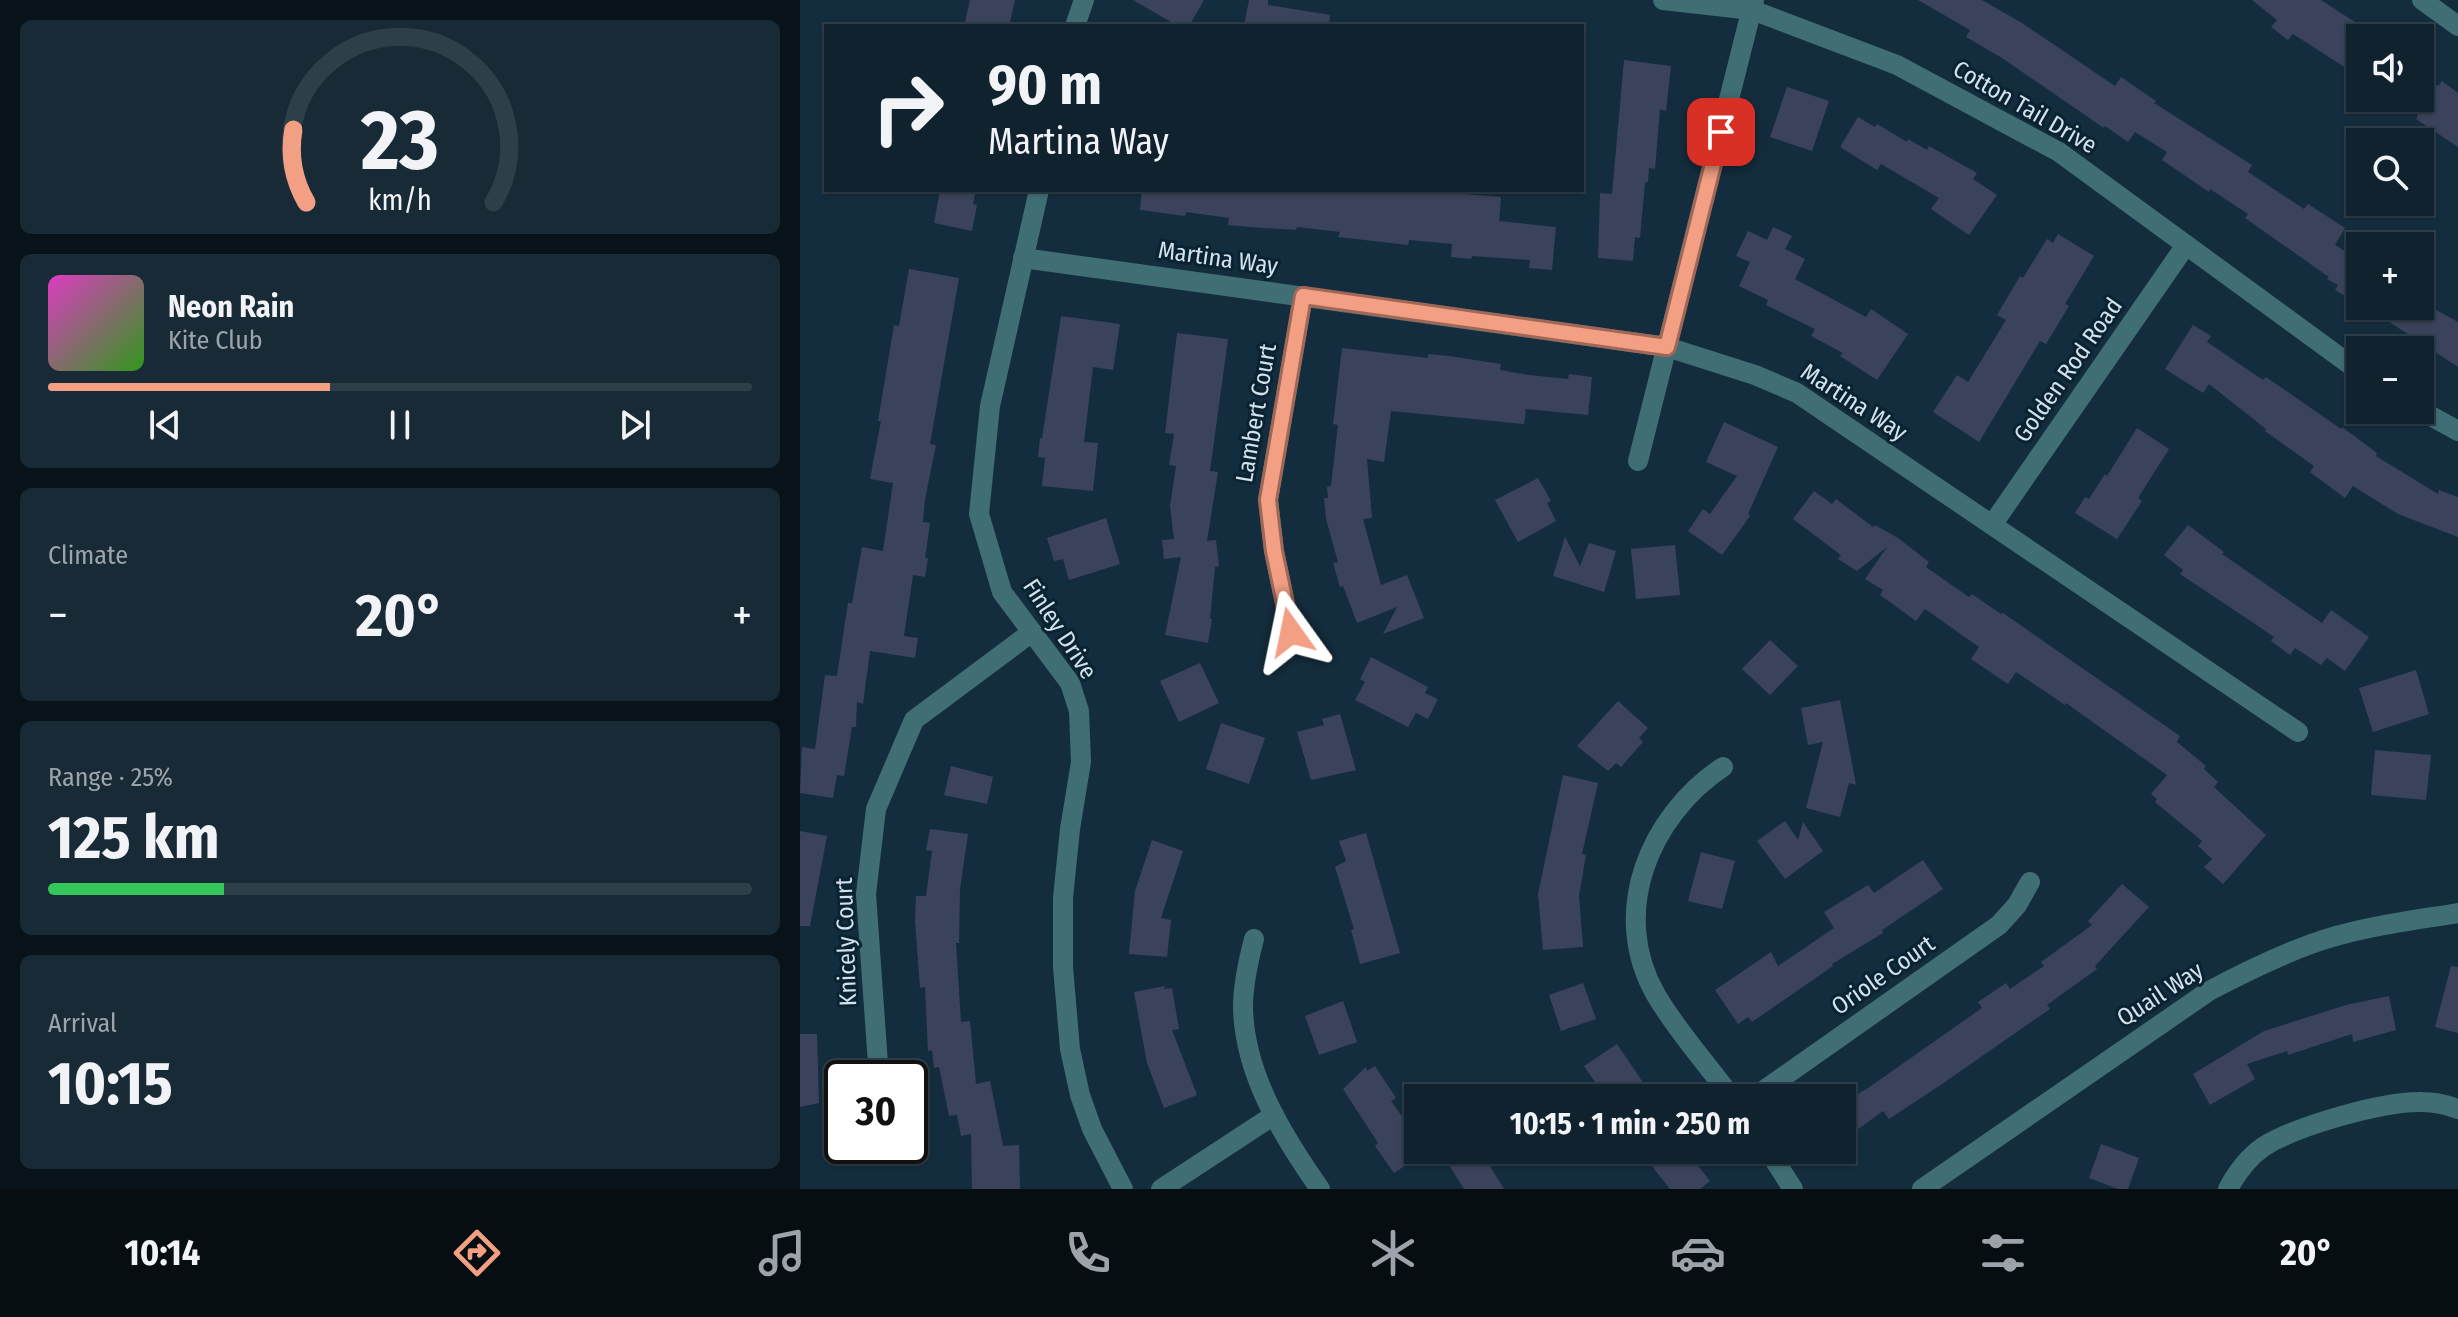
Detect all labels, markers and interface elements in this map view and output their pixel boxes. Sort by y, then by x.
map controls [2346,24,2434,424]
button: sound [2346,24,2434,112]
text: 90 m [988,52,1102,119]
street label: Cotton Tail Drive [1948,55,2102,159]
icon: right [856,56,960,160]
text: 23 [360,90,439,190]
pin [1687,98,1755,166]
icon: arrive [1699,110,1743,154]
text: Martina Way [988,120,1169,164]
button: search [2346,128,2434,216]
text: km/h [368,183,432,218]
button: + [2346,232,2434,320]
street label: Martina Way [1156,236,1280,280]
text: Neon Rain [168,289,294,325]
street label: Golden Rod Road [2008,293,2128,447]
text: Kite Club [168,325,263,356]
button: − [2346,336,2434,424]
street label: Lambert Court [1230,341,1282,485]
street label: Martina Way [1796,357,1912,447]
icon: previous [143,403,187,447]
icon: pause [378,403,422,447]
icon: next [613,403,657,447]
text: Climate [48,540,128,571]
street label: Finley Drive [1017,574,1103,684]
text: 20° [356,580,444,652]
text: − [48,589,68,642]
text: + [732,589,752,642]
position arrow [1249,590,1333,674]
text: Range · 25% [48,762,173,793]
text: 125 km [48,802,219,874]
street label: Knicely Court [830,877,862,1007]
street label: Oriole Court [1826,929,1940,1021]
street label: Quail Way [2112,956,2208,1032]
text: Arrival [48,1008,117,1039]
text: 10:15 [48,1048,173,1120]
speed limit sign: 30 [824,1060,928,1164]
text: 10:15 · 1 min · 250 m [1510,1106,1750,1142]
icon: directions [449,1225,505,1281]
icon: music [754,1225,810,1281]
icon: phone [1060,1225,1116,1281]
icon: climate [1365,1225,1421,1281]
icon: car [1670,1225,1726,1281]
icon: filters [1975,1225,2031,1281]
text: 10:14 [125,1231,200,1275]
text: 20° [2280,1231,2333,1275]

